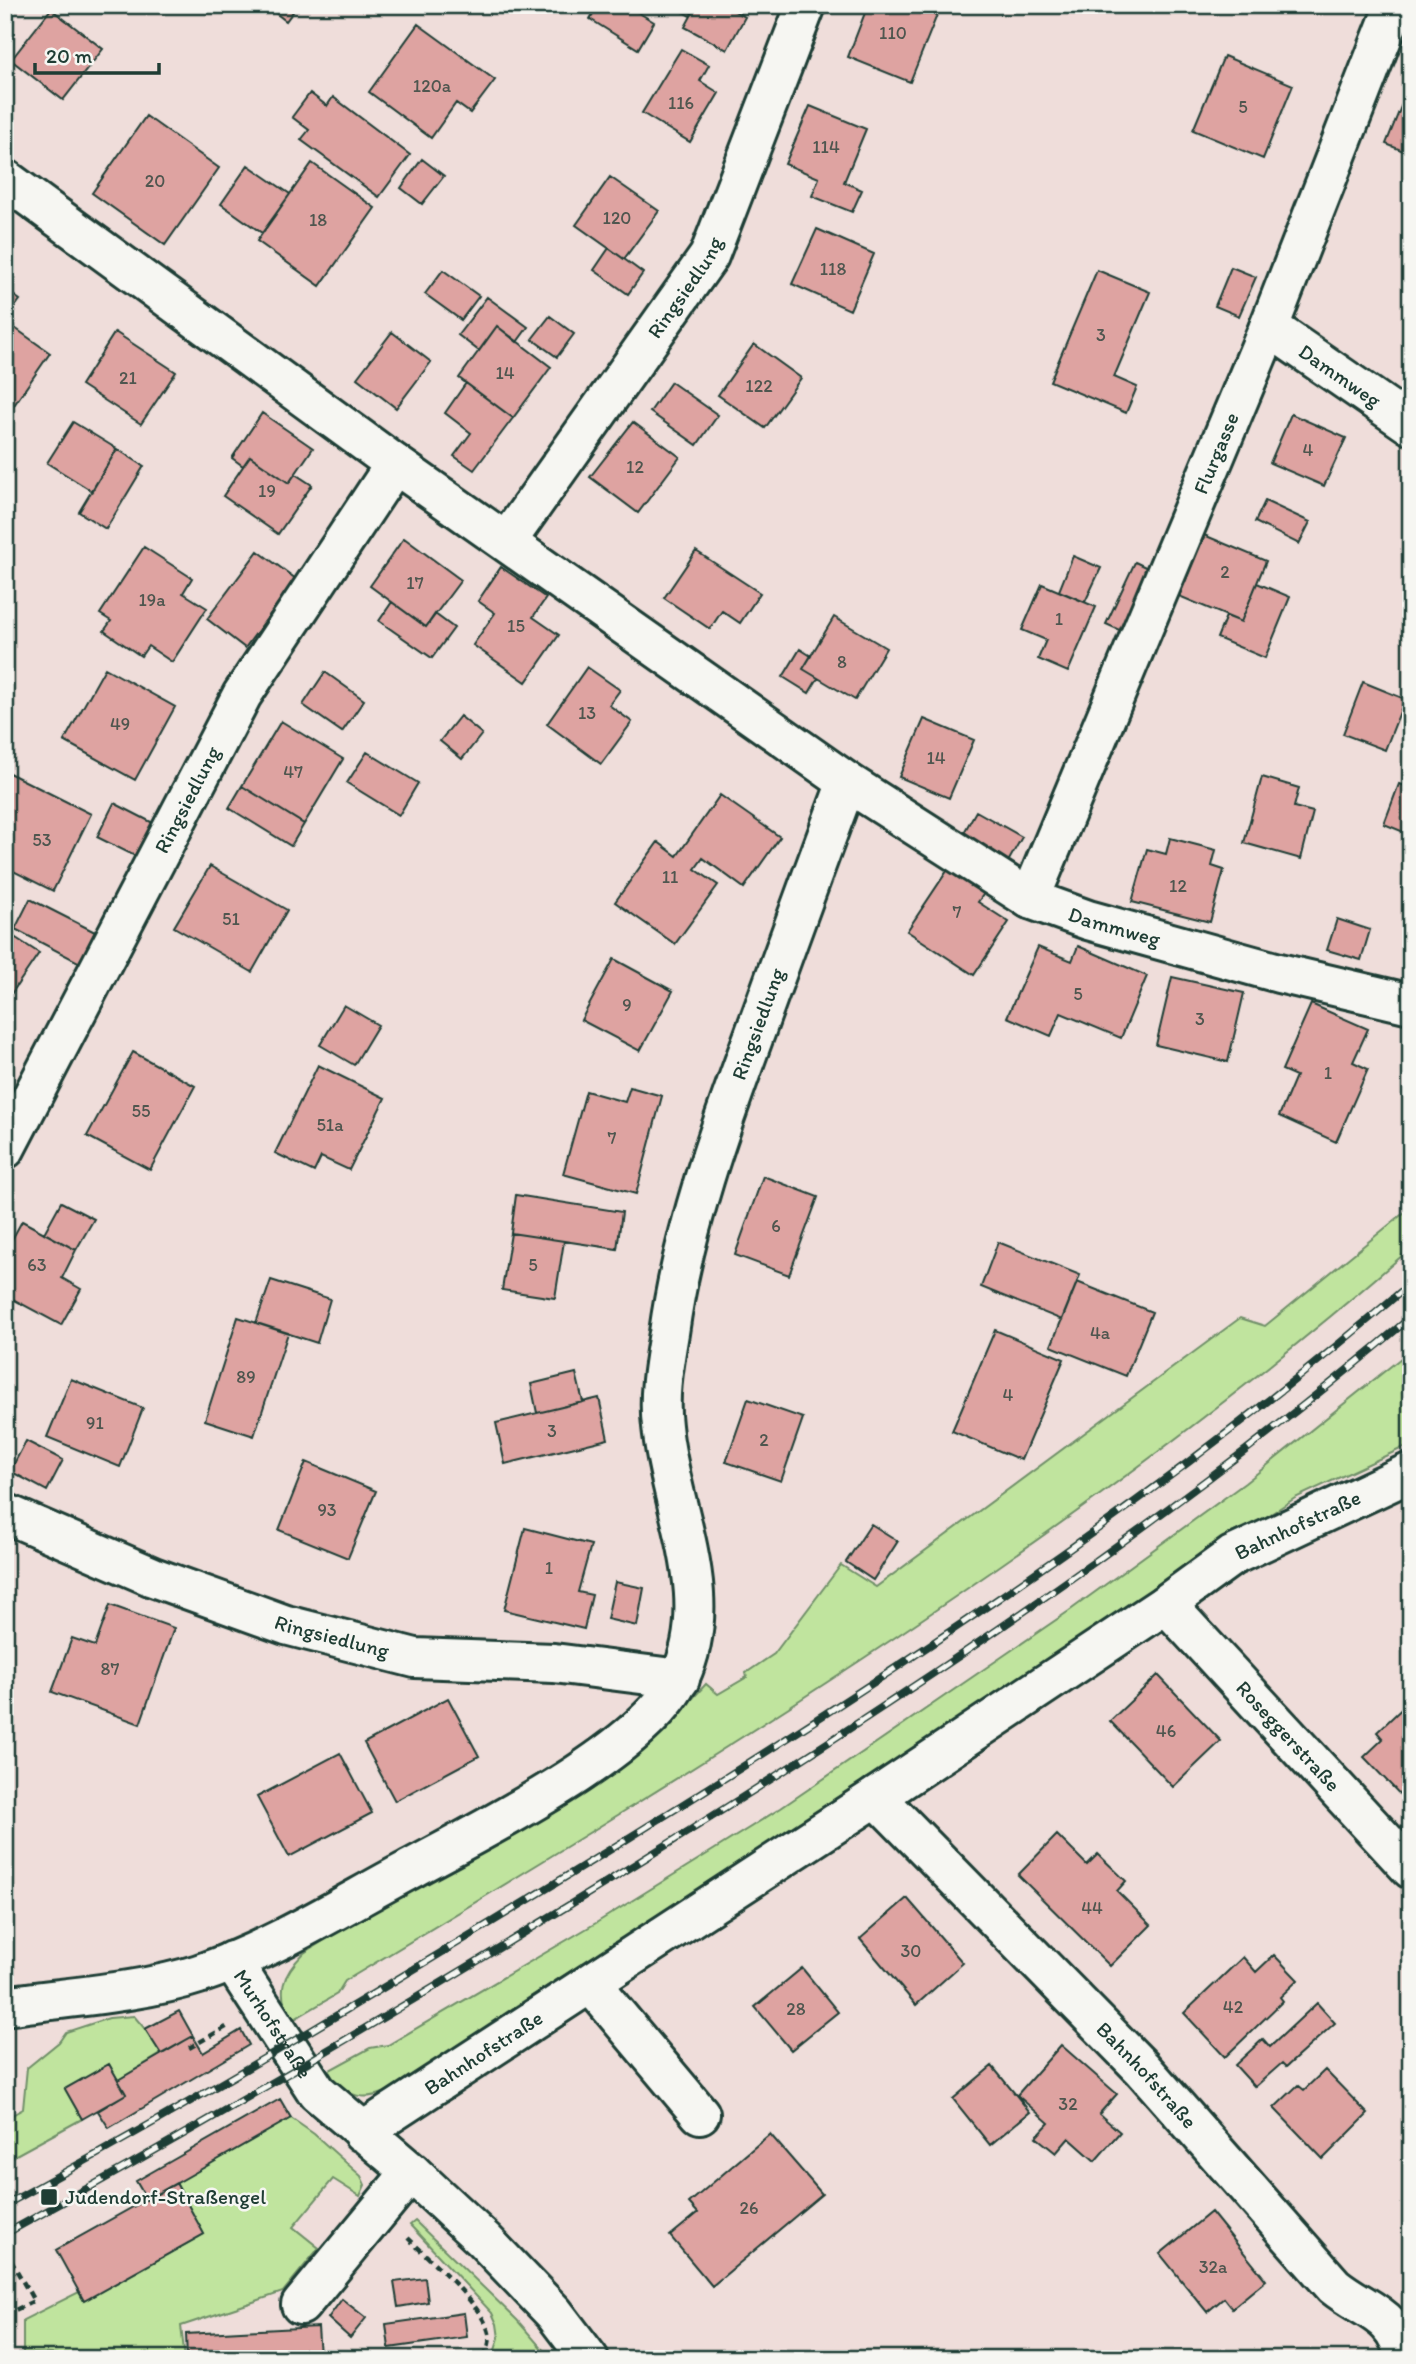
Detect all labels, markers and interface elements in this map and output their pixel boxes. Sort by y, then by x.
house number: 110 [879,22,907,44]
scale bar [35,32,159,76]
text: 20 m [46,43,93,68]
house number: 120a [413,75,452,97]
house number: 116 [668,92,694,114]
house number: 5 [1238,96,1248,118]
house number: 114 [812,136,840,158]
house number: 20 [145,170,165,192]
house number: 120 [603,207,631,229]
house number: 18 [309,209,327,231]
street label: Ringsiedlung [642,233,727,343]
house number: 118 [820,258,846,280]
house number: 3 [1096,324,1106,346]
street label: Dammweg [1294,338,1386,413]
house number: 14 [495,362,515,384]
house number: 21 [119,367,137,389]
house number: 122 [745,375,773,397]
street label: Flurgasse [1188,409,1244,498]
house number: 4 [1303,439,1314,461]
house number: 12 [626,456,644,478]
house number: 19 [258,480,276,502]
house number: 2 [1220,561,1230,583]
house number: 17 [406,572,424,594]
house number: 19a [138,589,166,611]
house number: 1 [1055,608,1063,630]
house number: 15 [507,615,525,637]
house number: 8 [837,651,847,673]
house number: 13 [578,702,596,724]
house number: 49 [110,713,130,735]
street label: Ringsiedlung [149,741,225,857]
house number: 14 [926,747,946,769]
house number: 47 [283,761,303,783]
house number: 53 [32,829,52,851]
house number: 11 [662,866,678,888]
house number: 12 [1169,875,1187,897]
house number: 7 [953,901,962,923]
street label: Dammweg [1065,901,1163,952]
house number: 51 [222,908,240,930]
street label: Ringsiedlung [726,964,789,1083]
house number: 5 [1073,983,1083,1005]
house number: 9 [622,994,632,1016]
house number: 3 [1195,1008,1205,1030]
house number: 1 [1324,1062,1332,1084]
house number: 55 [132,1100,150,1122]
house number: 51a [316,1114,344,1136]
house number: 7 [608,1127,617,1149]
house number: 6 [771,1215,781,1237]
house number: 63 [27,1254,47,1276]
house number: 5 [528,1254,538,1276]
house number: 4a [1090,1322,1111,1344]
house number: 89 [236,1366,256,1388]
house number: 4 [1003,1384,1014,1406]
house number: 91 [86,1412,104,1434]
house number: 3 [547,1420,557,1442]
house number: 2 [759,1429,769,1451]
street label: Bahnhofstraße [1230,1484,1364,1565]
house number: 93 [317,1499,337,1521]
house number: 1 [545,1557,553,1579]
street label: Ringsiedlung [271,1609,392,1663]
house number: 87 [101,1658,119,1680]
street label: Roseggerstraße [1231,1675,1346,1796]
house number: 46 [1156,1720,1176,1742]
house number: 44 [1081,1897,1103,1919]
house number: 30 [901,1940,921,1962]
street label: Murhofstraße [229,1964,318,2083]
house number: 42 [1223,1996,1244,2018]
house number: 28 [786,1998,806,2020]
street label: Bahnhofstraße [419,2005,547,2100]
street label: Bahnhofstraße [1091,2016,1202,2133]
house number: 32 [1058,2093,1078,2115]
place label: Judendorf-Straßengel [65,2184,266,2209]
marker: Judendorf-Straßengel [39,2187,59,2207]
house number: 26 [740,2197,759,2219]
house number: 32a [1199,2256,1228,2278]

